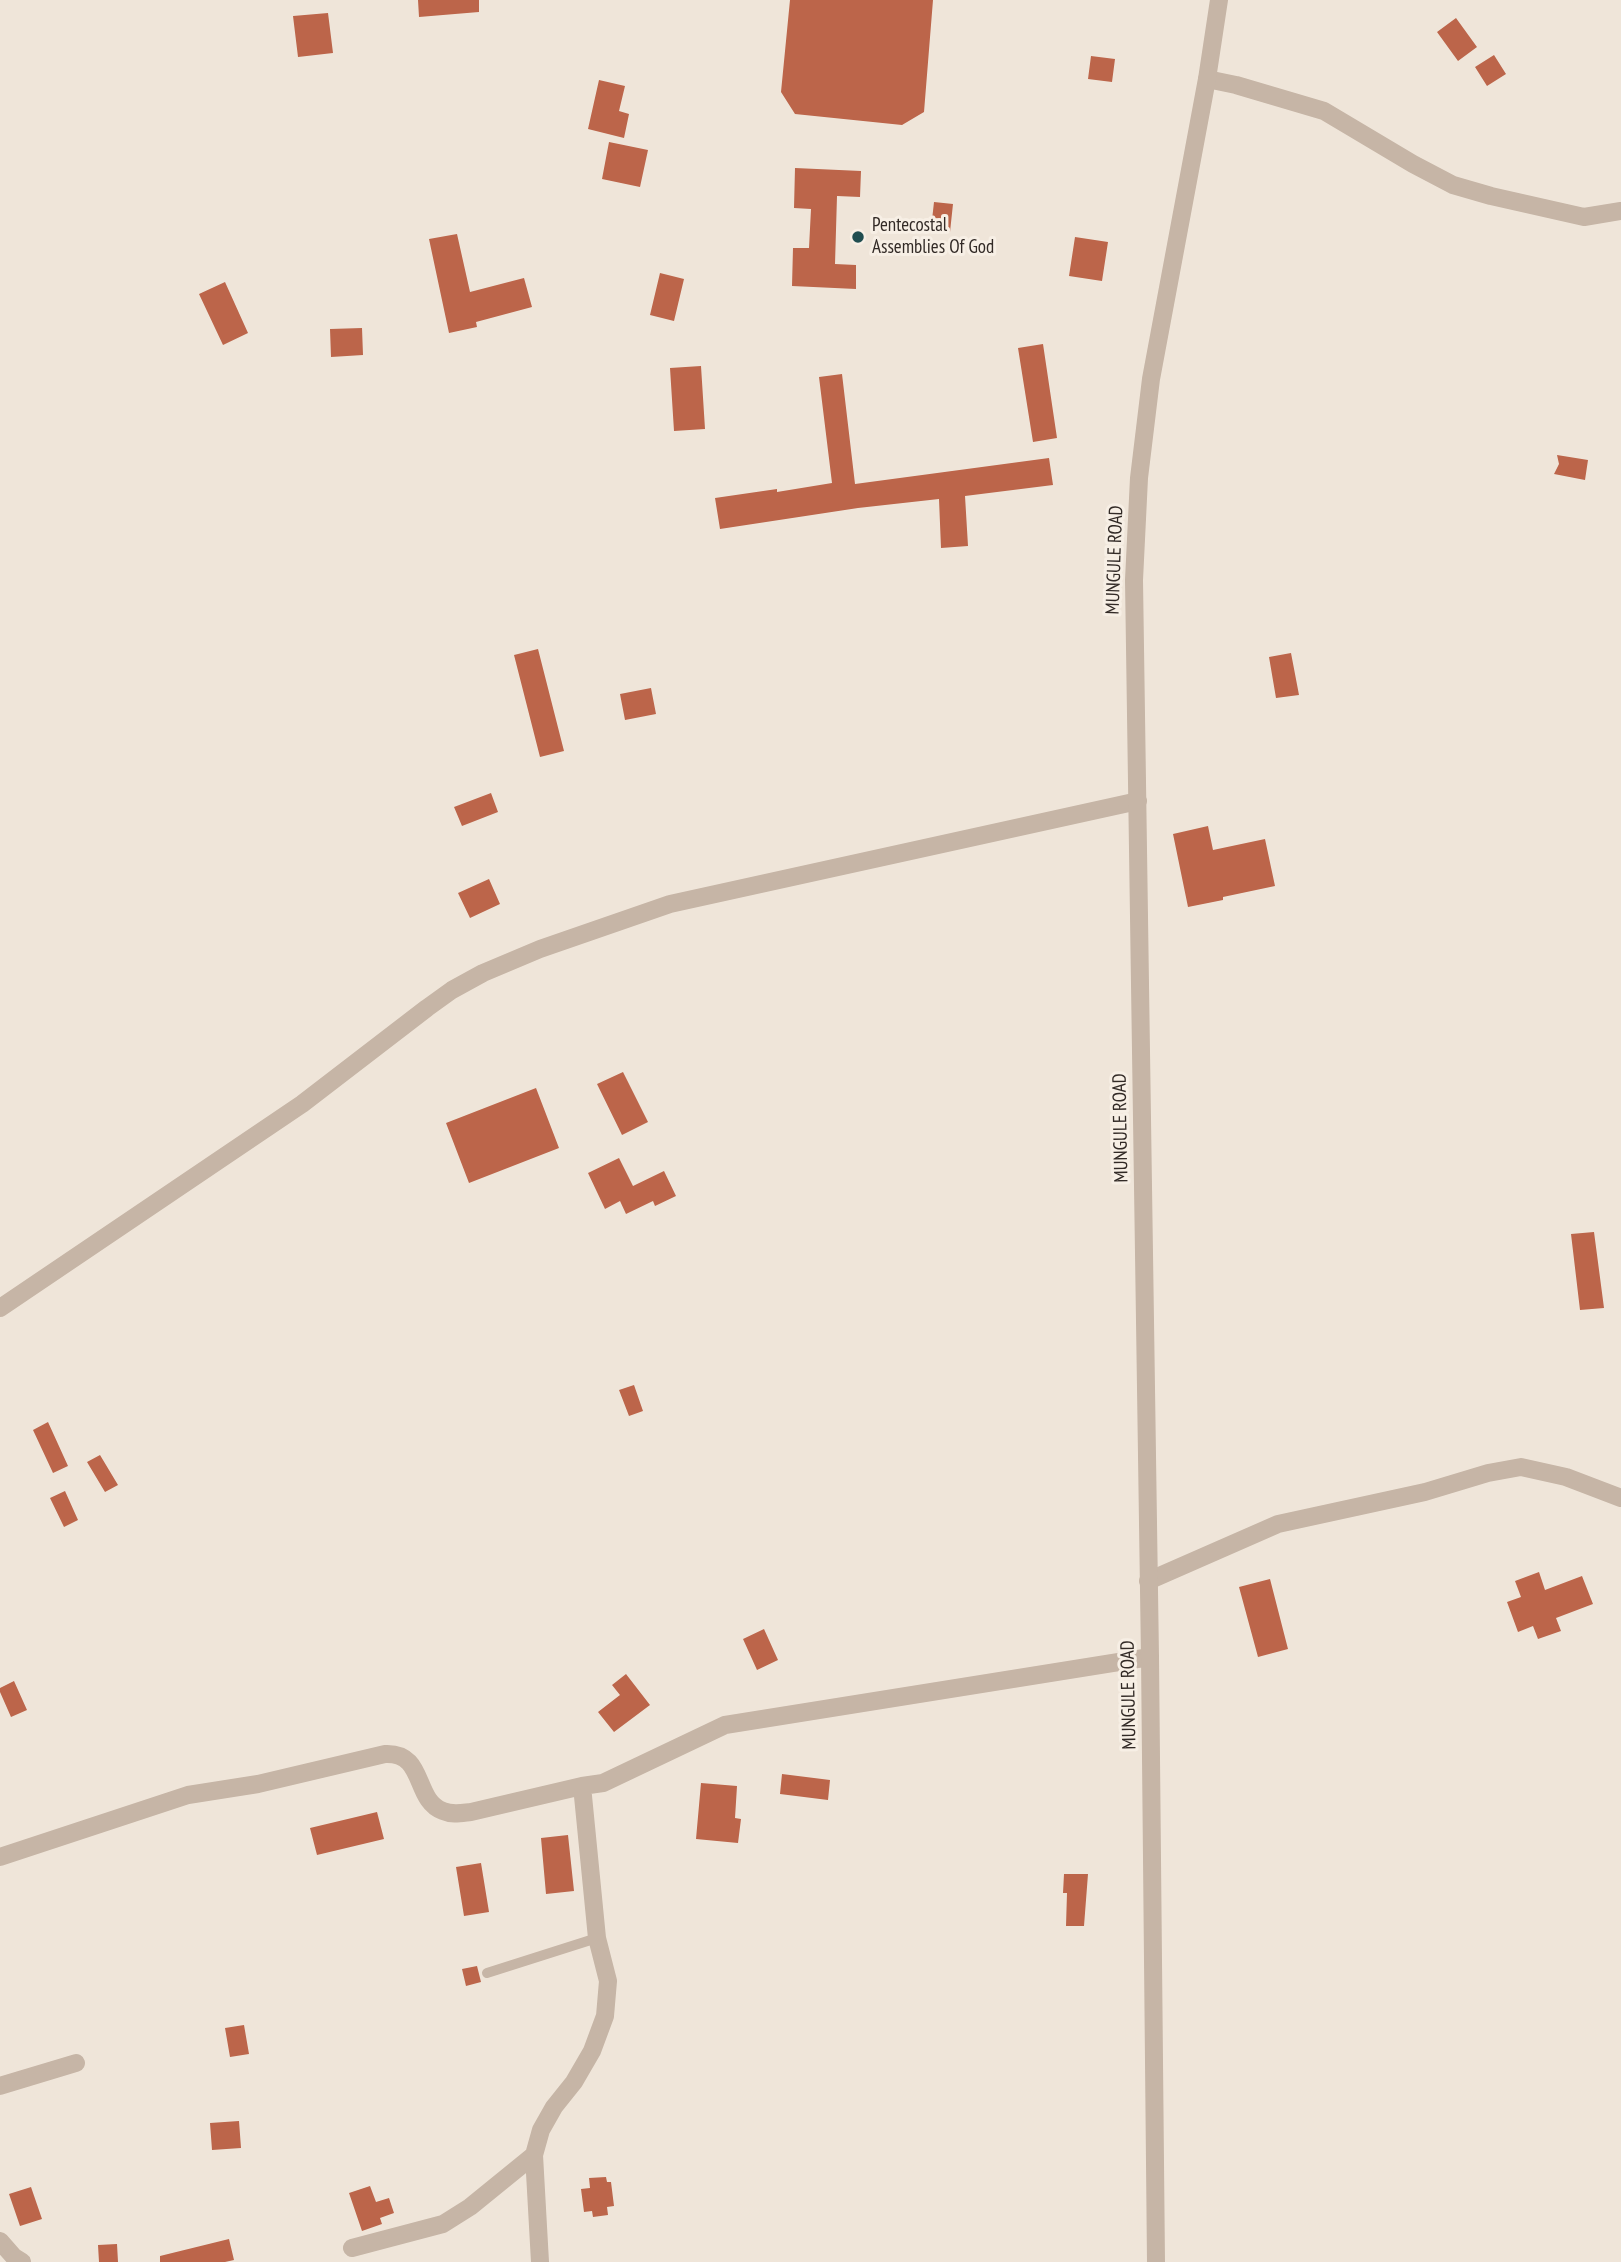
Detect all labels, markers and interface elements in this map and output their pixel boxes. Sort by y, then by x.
place label: Pentecostal Assemblies Of God [872,215,994,259]
marker: Pentecostal Assemblies Of God [850,229,866,245]
street label: MUNGULE ROAD [1102,505,1128,615]
street label: MUNGULE ROAD [1109,1073,1133,1183]
street label: MUNGULE ROAD [1117,1640,1141,1750]

